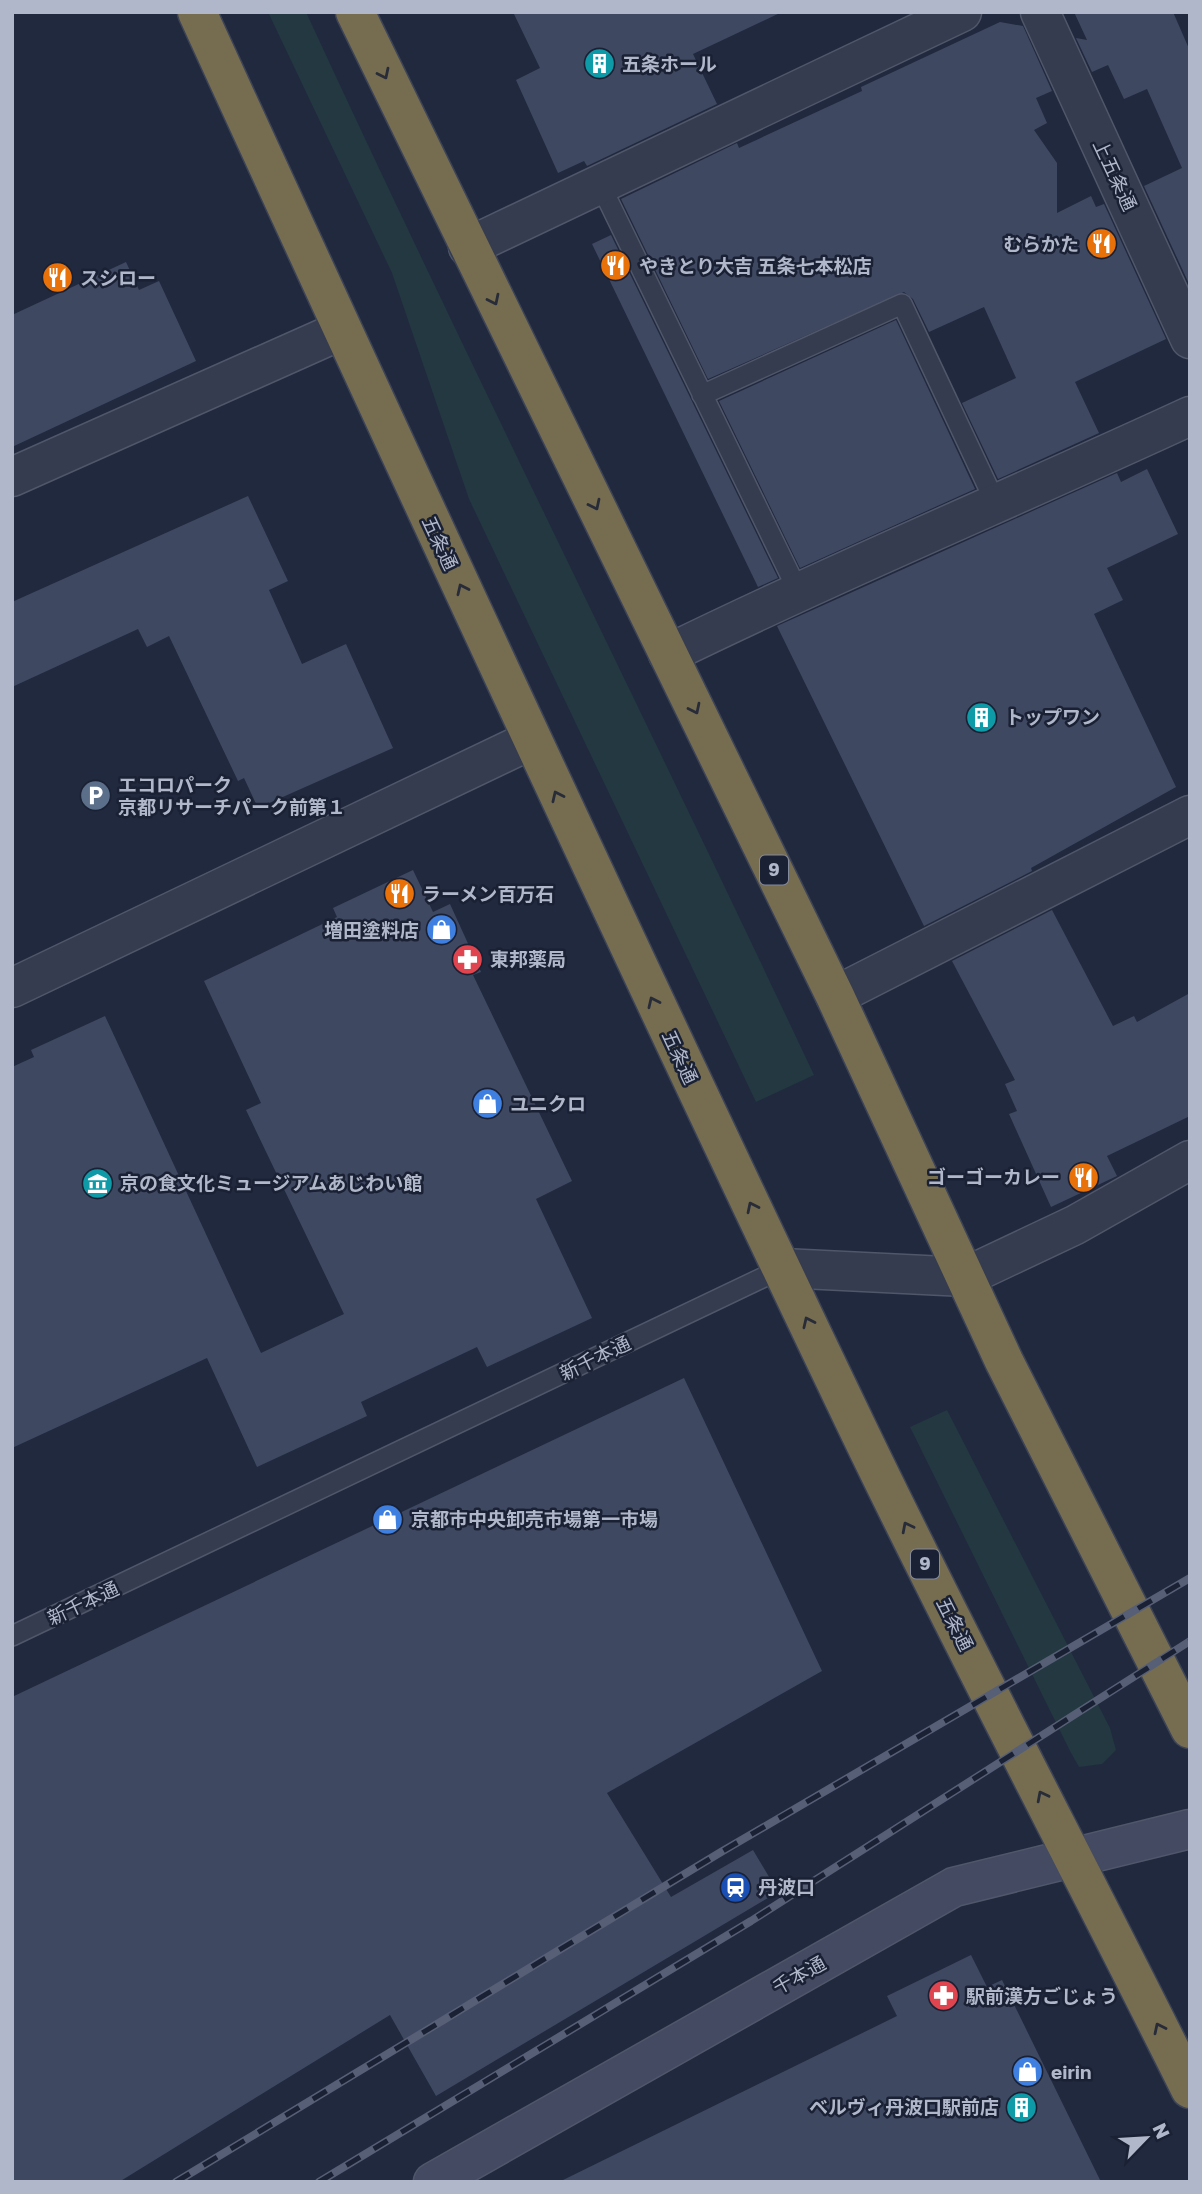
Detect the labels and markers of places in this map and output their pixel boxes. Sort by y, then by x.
building icon: 五条ホール [582,47,616,81]
place label: 五条ホール [622,52,717,75]
restaurant icon: むらかた [1085,227,1119,261]
place label: むらかた [1003,232,1079,255]
restaurant icon: やきとり大吉 五条七本松店 [599,249,633,283]
place label: やきとり大吉 五条七本松店 [639,254,872,277]
restaurant icon: スシロー [40,261,74,295]
place label: スシロー [80,266,156,289]
building icon: トップワン [965,700,999,734]
place label: トップワン [1005,705,1100,728]
place label: エコロパーク 京都リサーチパーク前第１ [118,773,346,818]
parking icon: エコロパーク 京都リサーチパーク前第１ [78,779,112,813]
restaurant icon: ラーメン百万石 [382,877,416,911]
place label: ラーメン百万石 [422,882,554,905]
shop icon: 増田塗料店 [425,913,459,947]
place label: 増田塗料店 [324,918,419,941]
pharmacy icon: 東邦薬局 [450,942,484,976]
place label: 東邦薬局 [490,947,566,970]
shop icon: ユニクロ [470,1087,504,1121]
place label: ユニクロ [510,1092,586,1115]
restaurant icon: ゴーゴーカレー [1066,1160,1100,1194]
place label: ゴーゴーカレー [927,1165,1060,1188]
museum icon: 京の食文化ミュージアムあじわい館 [80,1166,114,1200]
place label: 京の食文化ミュージアムあじわい館 [120,1171,422,1194]
shop icon: 京都市中央卸売市場第一市場 [371,1502,405,1536]
place label: 京都市中央卸売市場第一市場 [411,1507,658,1530]
station icon: 丹波口 [718,1870,752,1904]
place label: 丹波口 [758,1875,815,1898]
pharmacy icon: 駅前漢方ごじょう [926,1979,960,2013]
place label: 駅前漢方ごじょう [966,1984,1118,2007]
shop icon: eirin [1011,2055,1045,2089]
place label: eirin [1051,2060,1092,2083]
building icon: ベルヴィ丹波口駅前店 [1005,2090,1039,2124]
place label: ベルヴィ丹波口駅前店 [809,2095,999,2118]

